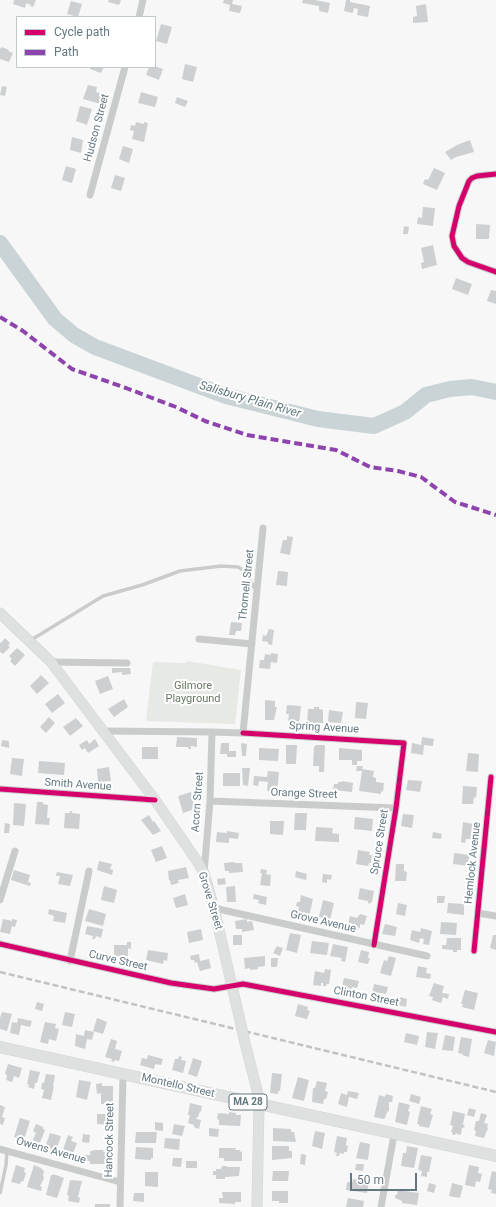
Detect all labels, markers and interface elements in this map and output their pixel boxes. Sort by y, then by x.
legend [16,16,156,68]
text: Cycle path [54,25,110,39]
text: Path [54,45,79,59]
street label: Hudson Street [82,93,112,163]
water label: Salisbury Plain River [198,379,302,421]
street label: Thornell Street [237,549,257,621]
park label: Gilmore Playground [165,679,221,705]
street label: Spring Avenue [289,720,359,736]
street label: Acorn Street [189,771,207,833]
street label: Smith Avenue [44,776,112,794]
street label: Orange Street [270,786,338,802]
street label: Spruce Street [368,808,392,876]
street label: Hemlock Avenue [462,821,484,905]
street label: Grove Street [195,870,225,932]
street label: Grove Avenue [289,908,357,936]
street label: Curve Street [87,948,149,974]
street label: Clinton Street [332,984,400,1010]
street label: Montello Street [140,1071,216,1101]
road number: MA 28 [229,1094,267,1110]
street label: Hancock Street [103,1102,117,1178]
street label: Owens Avenue [15,1135,87,1167]
scale bar [352,1165,419,1191]
text: 50 m [357,1173,384,1187]

